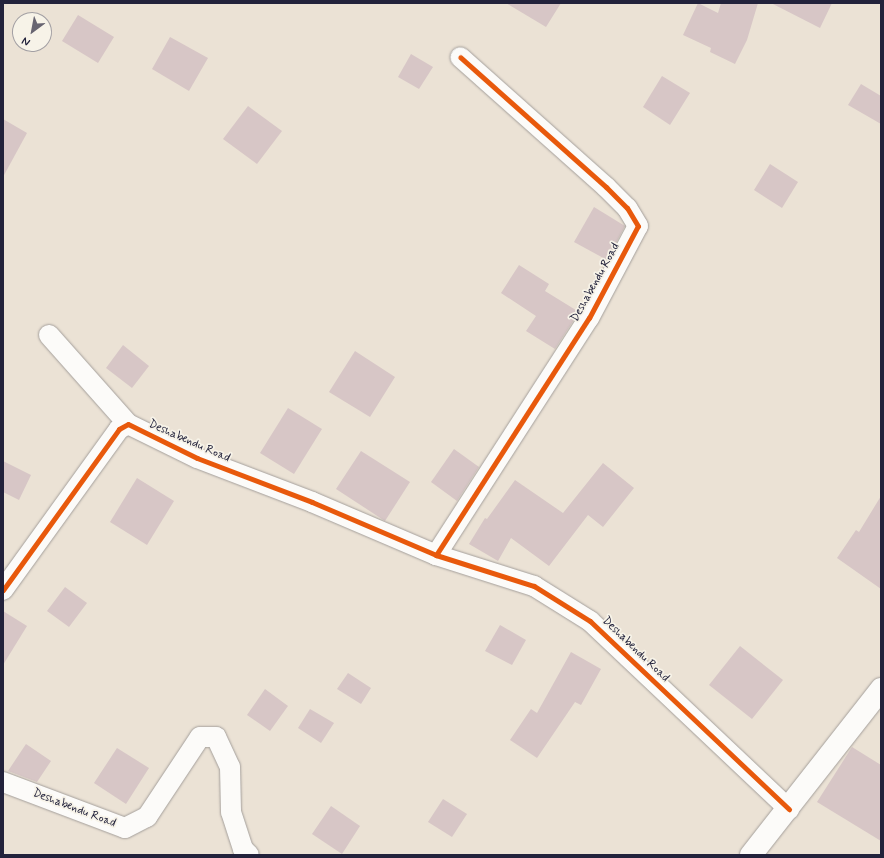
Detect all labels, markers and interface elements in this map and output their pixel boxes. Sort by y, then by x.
north arrow [12,12,52,52]
text: N [19,33,33,49]
street label: Deshabendu Road [569,242,623,324]
street label: Deshabendu Road [147,418,231,466]
street label: Deshabendu Road [599,615,671,685]
street label: Deshabendu Road [31,787,117,831]

